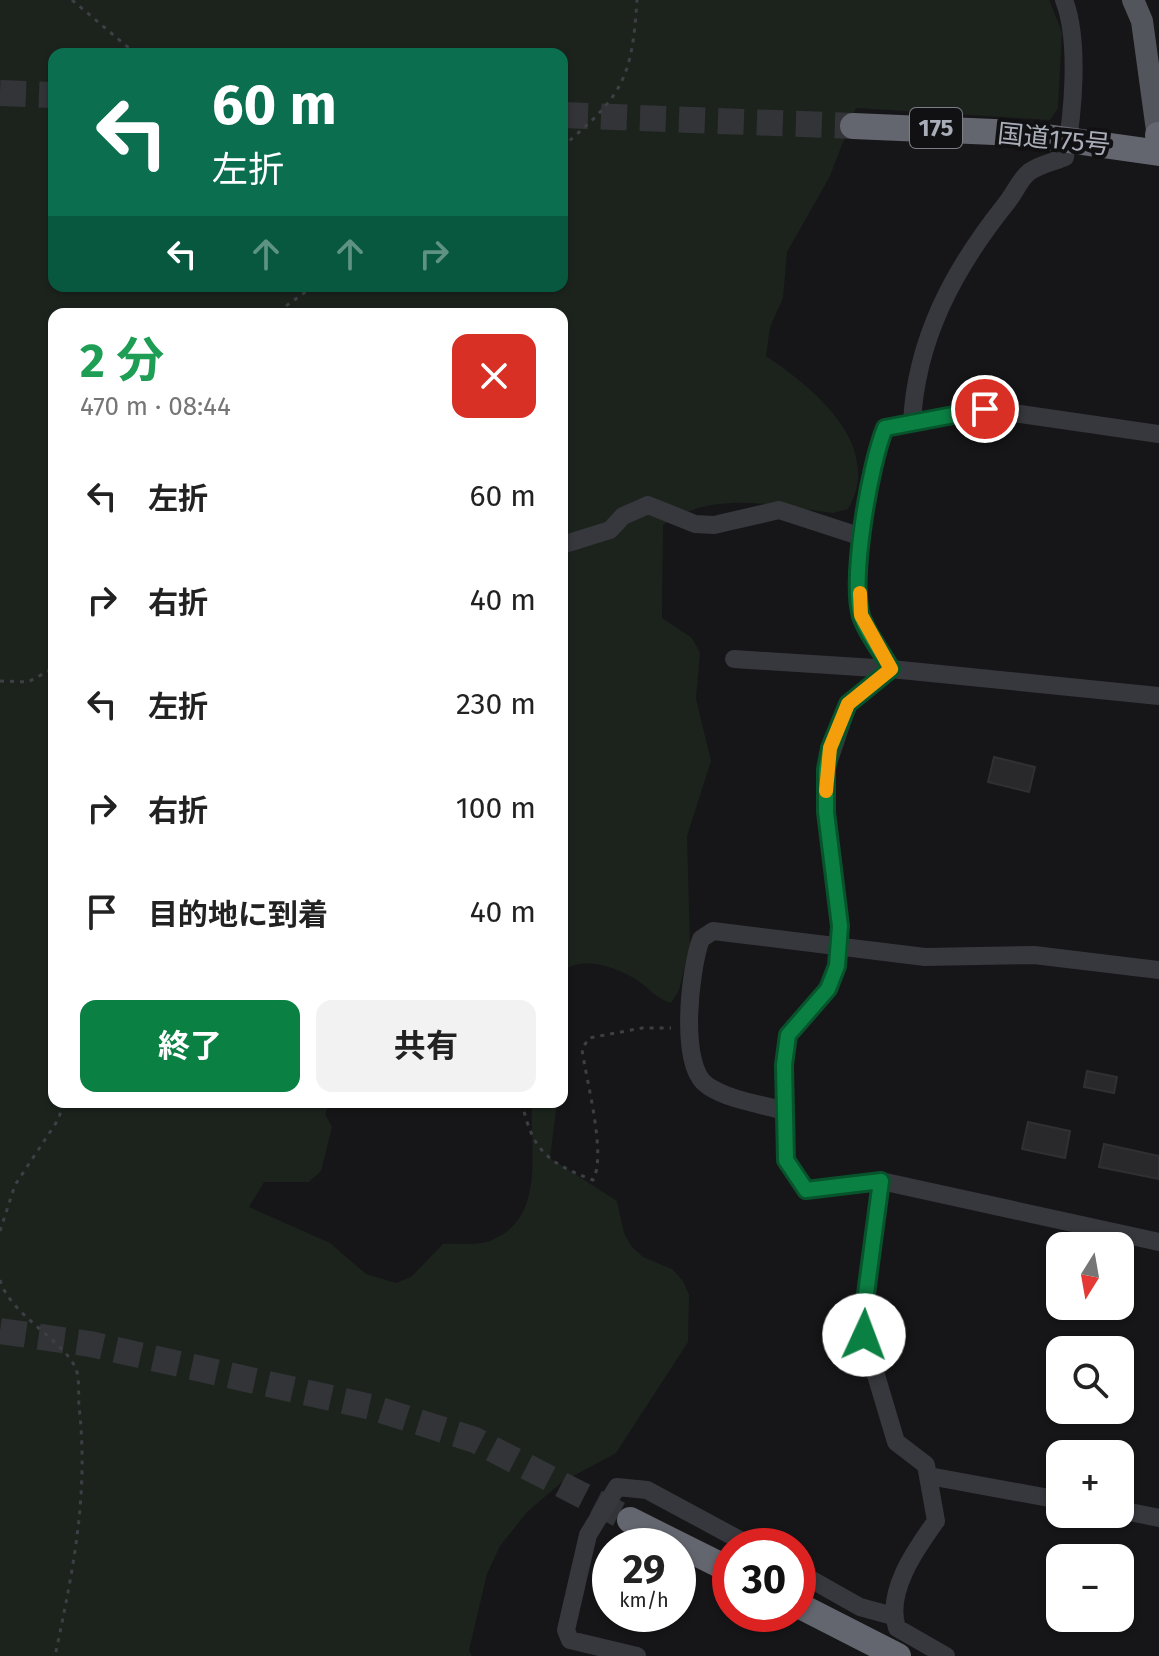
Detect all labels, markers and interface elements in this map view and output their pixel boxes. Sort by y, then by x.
text: 60 m [212,72,337,139]
icon: left [80,80,184,184]
road number: 175 [910,108,962,148]
street label: 国道175号 [996,118,1112,161]
text: 左折 [212,148,284,192]
icon: left [160,232,204,276]
icon: ahead [244,232,288,276]
icon: ahead [328,232,372,276]
icon: right [412,232,456,276]
text: 2 分 [80,332,164,390]
button: close [452,334,536,418]
pin [951,375,1019,443]
icon: arrive [963,387,1007,431]
text: 470 m · 08:44 [80,391,231,422]
icon: left [80,474,124,518]
text: 60 m [470,478,536,514]
text: 左折 [148,481,208,517]
icon: right [80,578,124,622]
text: 40 m [470,582,536,618]
text: 右折 [148,585,208,621]
icon: left [80,682,124,726]
text: 230 m [456,686,536,722]
text: 左折 [148,689,208,725]
icon: right [80,786,124,830]
text: 100 m [456,790,536,826]
text: 右折 [148,793,208,829]
icon: arrive [80,890,124,934]
text: 40 m [470,894,536,930]
text: 目的地に到着 [148,897,328,933]
button: 終了 [80,1000,300,1092]
button: 共有 [316,1000,536,1092]
north arrow [1046,1232,1134,1320]
map controls [1046,1232,1134,1632]
position arrow [822,1293,906,1377]
button: search [1046,1336,1134,1424]
button: + [1046,1440,1134,1528]
speed limit sign: 30 [712,1528,816,1632]
button: − [1046,1544,1134,1632]
text: 29 [623,1546,665,1594]
text: km/h [619,1588,669,1612]

